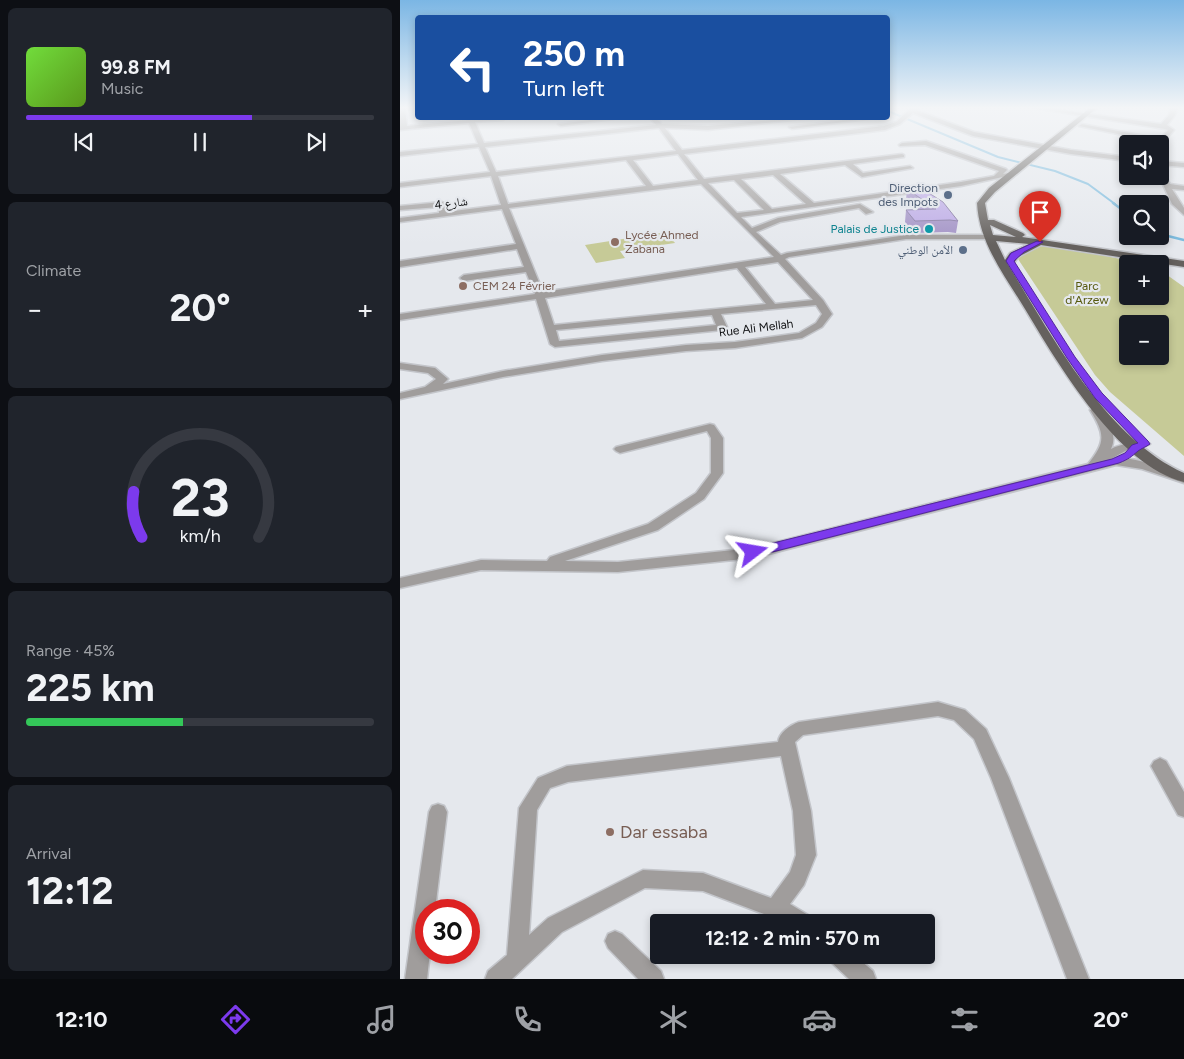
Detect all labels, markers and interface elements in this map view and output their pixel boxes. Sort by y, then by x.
text: 250 m [523,33,625,75]
icon: left [440,35,505,100]
text: 99.8 FM [101,56,171,79]
text: Turn left [523,75,605,102]
text: Music [101,79,143,98]
icon: previous [70,128,98,156]
icon: pause [186,128,214,156]
icon: next [302,128,330,156]
map controls [1119,135,1169,365]
button: sound [1119,135,1169,185]
place label: Direction des Impots [878,181,938,209]
marker: Direction des Impots [942,189,954,201]
pin [1019,191,1061,242]
street label: شارع 4 [434,194,469,213]
button: search [1119,195,1169,245]
icon: arrive [1026,198,1054,226]
place label: Palais de Justice [831,222,919,236]
marker: Palais de Justice [923,223,935,235]
place label: Lycée Ahmed Zabana [625,228,699,256]
marker: Lycée Ahmed Zabana [609,236,621,248]
place label: الأمن الوطني [898,243,953,260]
marker: الأمن الوطني [957,244,969,256]
button: + [1119,255,1169,305]
text: Climate [26,261,81,280]
place label: CEM 24 Février [473,279,556,293]
park label: Parc d'Arzew [1065,279,1109,307]
marker: CEM 24 Février [457,280,469,292]
text: 20° [170,285,231,331]
text: − [26,292,43,326]
text: + [357,292,374,326]
button: − [1119,315,1169,365]
street label: Rue Ali Mellah [718,316,794,340]
text: 23 [170,467,230,529]
text: km/h [180,525,220,546]
position arrow [726,525,778,577]
text: Range · 45% [26,641,115,660]
text: 225 km [26,665,155,711]
place label: Dar essaba [620,821,708,843]
marker: Dar essaba [604,826,616,838]
text: Arrival [26,844,71,863]
text: 12:12 [26,868,114,914]
speed limit sign: 30 [415,899,480,964]
text: 12:12 · 2 min · 570 m [705,927,880,950]
icon: directions [218,1002,253,1037]
icon: music [364,1002,399,1037]
icon: phone [510,1002,545,1037]
icon: climate [656,1002,691,1037]
icon: car [802,1002,837,1037]
icon: filters [947,1002,982,1037]
text: 12:10 [55,1006,108,1033]
text: 20° [1093,1006,1129,1033]

